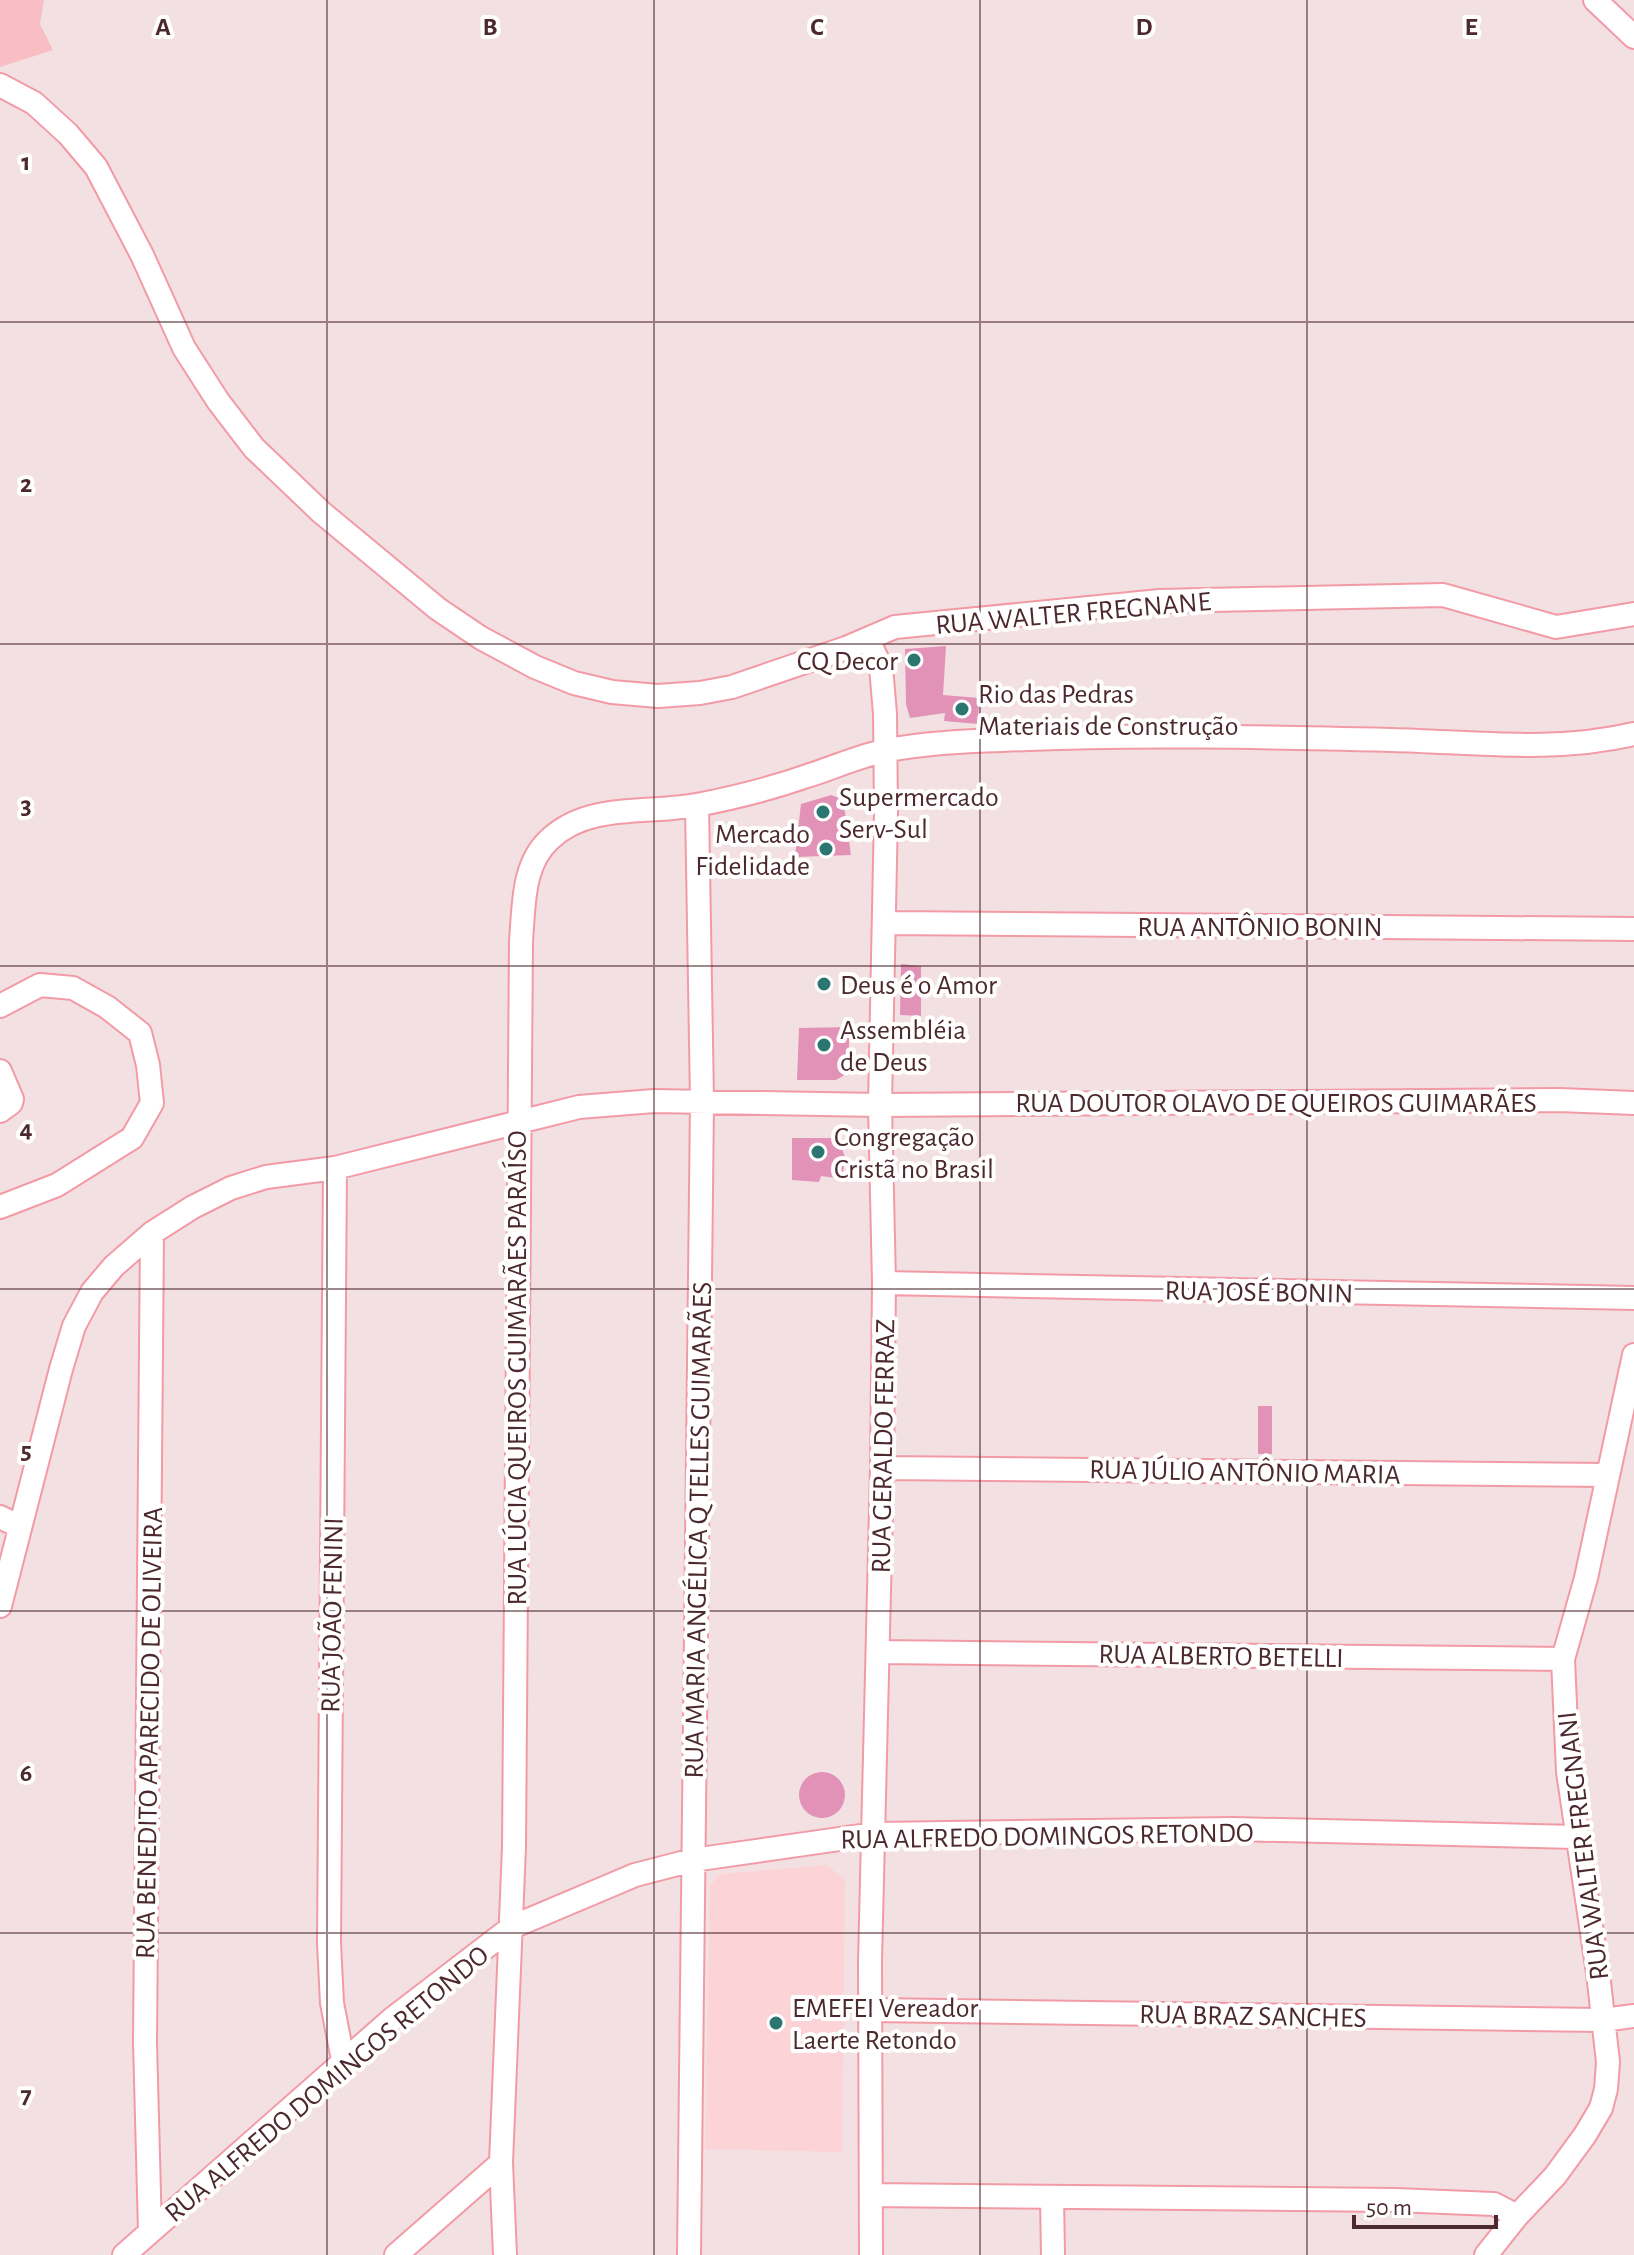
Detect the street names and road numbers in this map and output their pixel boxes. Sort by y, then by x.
street label: RUA WALTER FREGNANE [934,588,1212,640]
street label: RUA ANTÔNIO BONIN [1137,912,1383,942]
street label: RUA DOUTOR OLAVO DE QUEIROS GUIMARÃES [1015,1088,1537,1118]
street label: RUA LÚCIA QUEIROS GUIMARÃES PARAÍSO [501,1131,532,1605]
street label: RUA JOSÉ BONIN [1164,1274,1354,1309]
street label: RUA MARIA ANGÉLICA Q TELLES GUIMARÃES [678,1281,717,1779]
street label: RUA GERALDO FERRAZ [868,1318,900,1574]
street label: RUA JÚLIO ANTÔNIO MARIA [1089,1453,1401,1490]
street label: RUA BENEDITO APARECIDO DE OLIVEIRA [132,1507,168,1959]
street label: RUA JOÃO FENINI [315,1517,349,1713]
street label: RUA ALBERTO BETELLI [1098,1641,1344,1673]
street label: RUA WALTER FREGNANI [1554,1710,1614,1982]
street label: RUA ALFREDO DOMINGOS RETONDO [840,1819,1254,1855]
street label: RUA ALFREDO DOMINGOS RETONDO [160,1941,495,2228]
street label: RUA BRAZ SANCHES [1139,2001,1367,2033]

